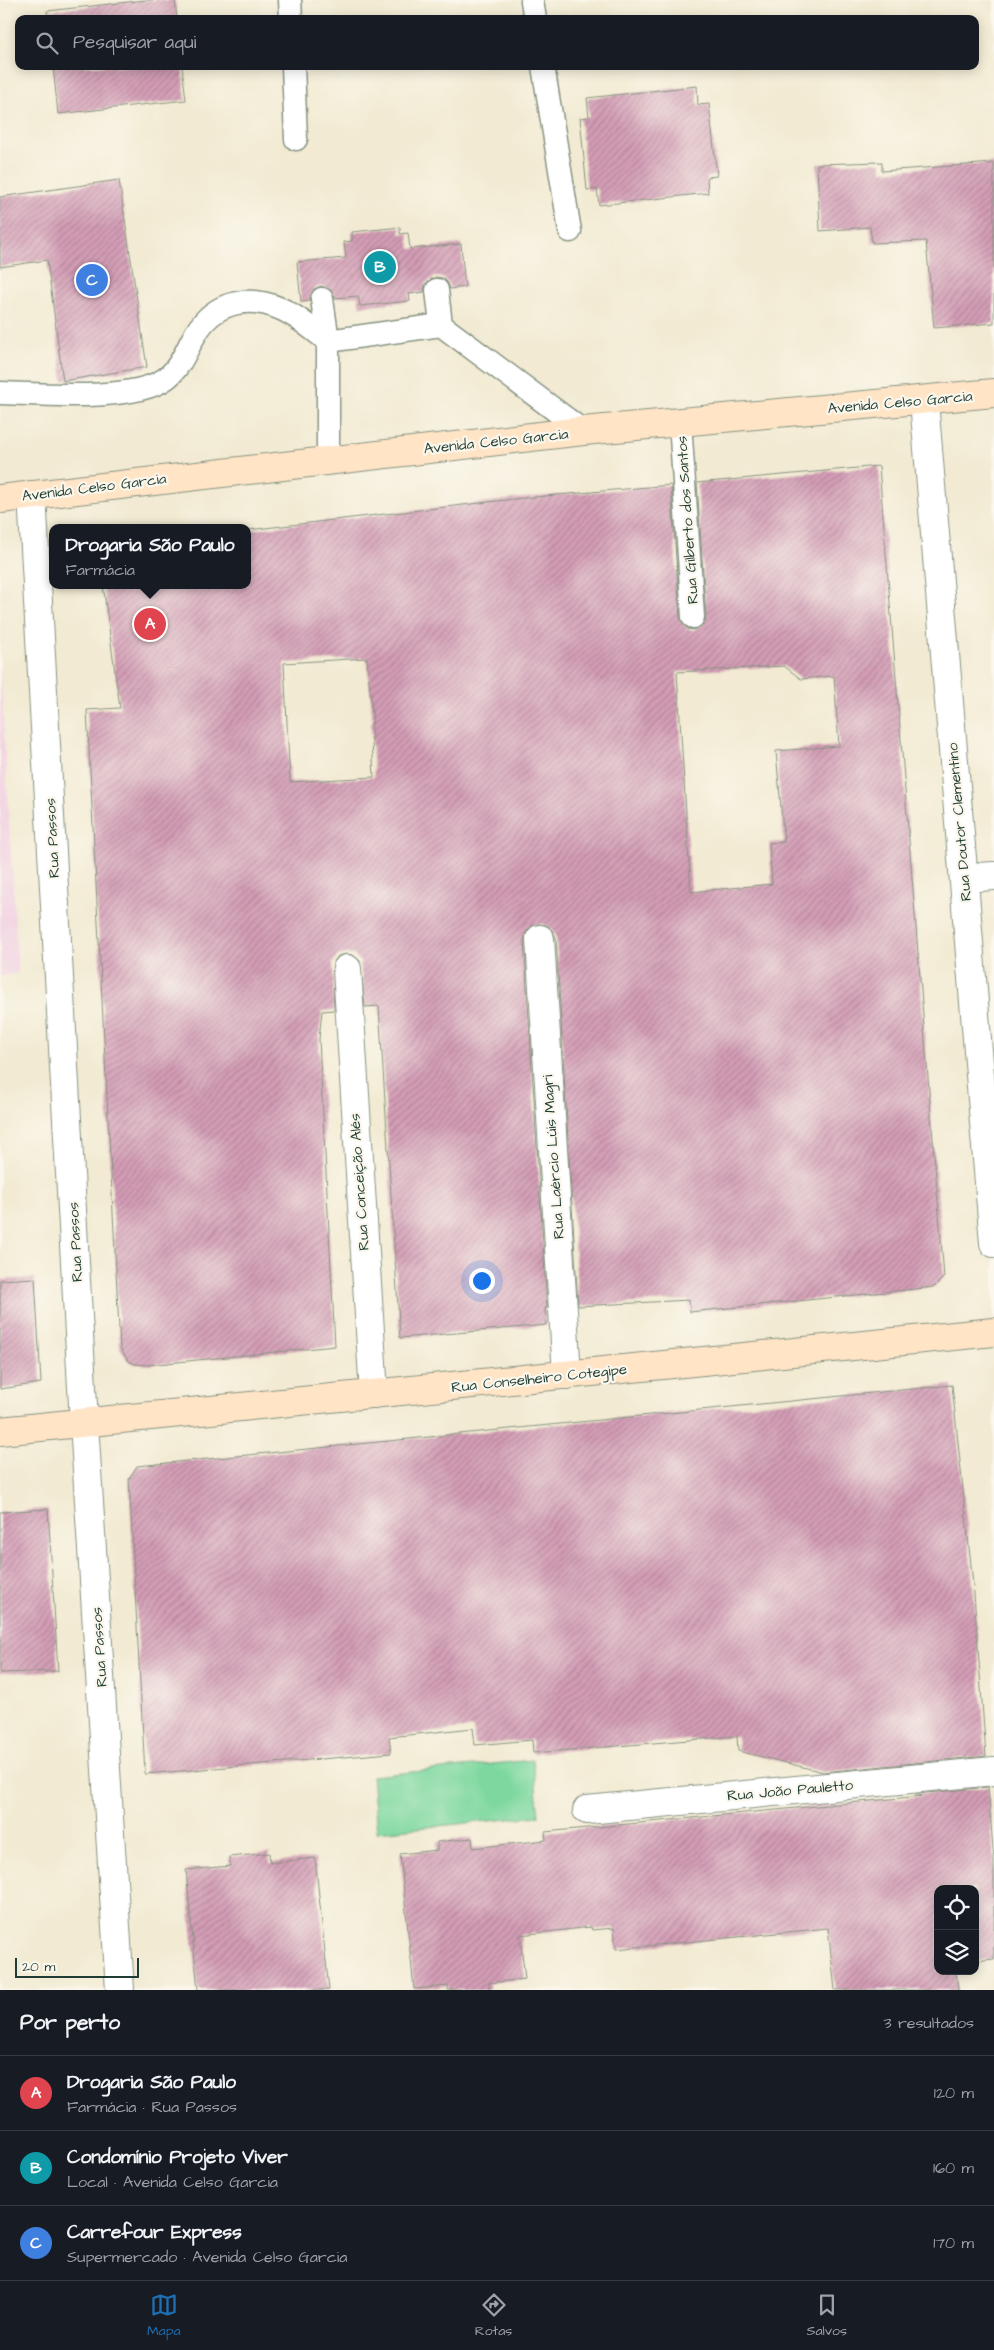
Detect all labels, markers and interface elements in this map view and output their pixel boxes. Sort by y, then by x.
search box [15,15,979,70]
icon: search [33,29,61,57]
text: Pesquisar aqui [73,29,196,56]
pin: B [364,248,396,286]
pin: C [76,261,108,299]
street label: Avenida Celso Garcia [827,386,974,419]
street label: Avenida Celso Garcia [423,423,570,460]
street label: Rua Gilberto dos Santos [671,435,704,605]
street label: Avenida Celso Garcia [21,468,168,507]
popup [49,524,251,589]
text: Drogaria São Paulo [66,532,234,559]
text: Farmácia [66,559,135,581]
pin: A [134,605,166,643]
street label: Rua Doutor Clementino [942,741,977,902]
street label: Rua Passos [40,797,65,879]
street label: Rua Laércio Lúis Magri [537,1073,571,1240]
street label: Rua Conceição Alés [344,1112,375,1251]
street label: Rua Passos [63,1201,88,1283]
your location [469,1268,495,1294]
street label: Rua Conselheiro Cotegipe [450,1359,628,1399]
street label: Rua Passos [86,1606,113,1688]
street label: Rua João Pauletto [726,1774,854,1806]
map controls [934,1885,979,1975]
button: locate [934,1885,979,1930]
button: layers [934,1930,979,1975]
scale bar [15,1955,139,1978]
text: 20 m [22,1957,55,1977]
text: Por perto [20,2008,120,2037]
text: 3 resultados [883,2012,974,2034]
text: Drogaria São Paulo [67,2069,236,2096]
text: A [31,2082,41,2104]
text: 120 m [934,2082,974,2104]
text: Farmácia · Rua Passos [67,2096,237,2118]
text: Condomínio Projeto Viver [67,2144,288,2171]
text: B [30,2157,42,2179]
text: 160 m [933,2157,974,2179]
text: Local · Avenida Celso Garcia [67,2171,278,2193]
text: Carrefour Express [67,2219,242,2246]
text: C [30,2232,42,2254]
text: 170 m [933,2232,974,2254]
text: Supermercado · Avenida Celso Garcia [67,2246,347,2268]
tab: Mapa [147,2291,181,2341]
tab: Rotas [475,2291,512,2341]
tab: Salvos [806,2291,847,2341]

